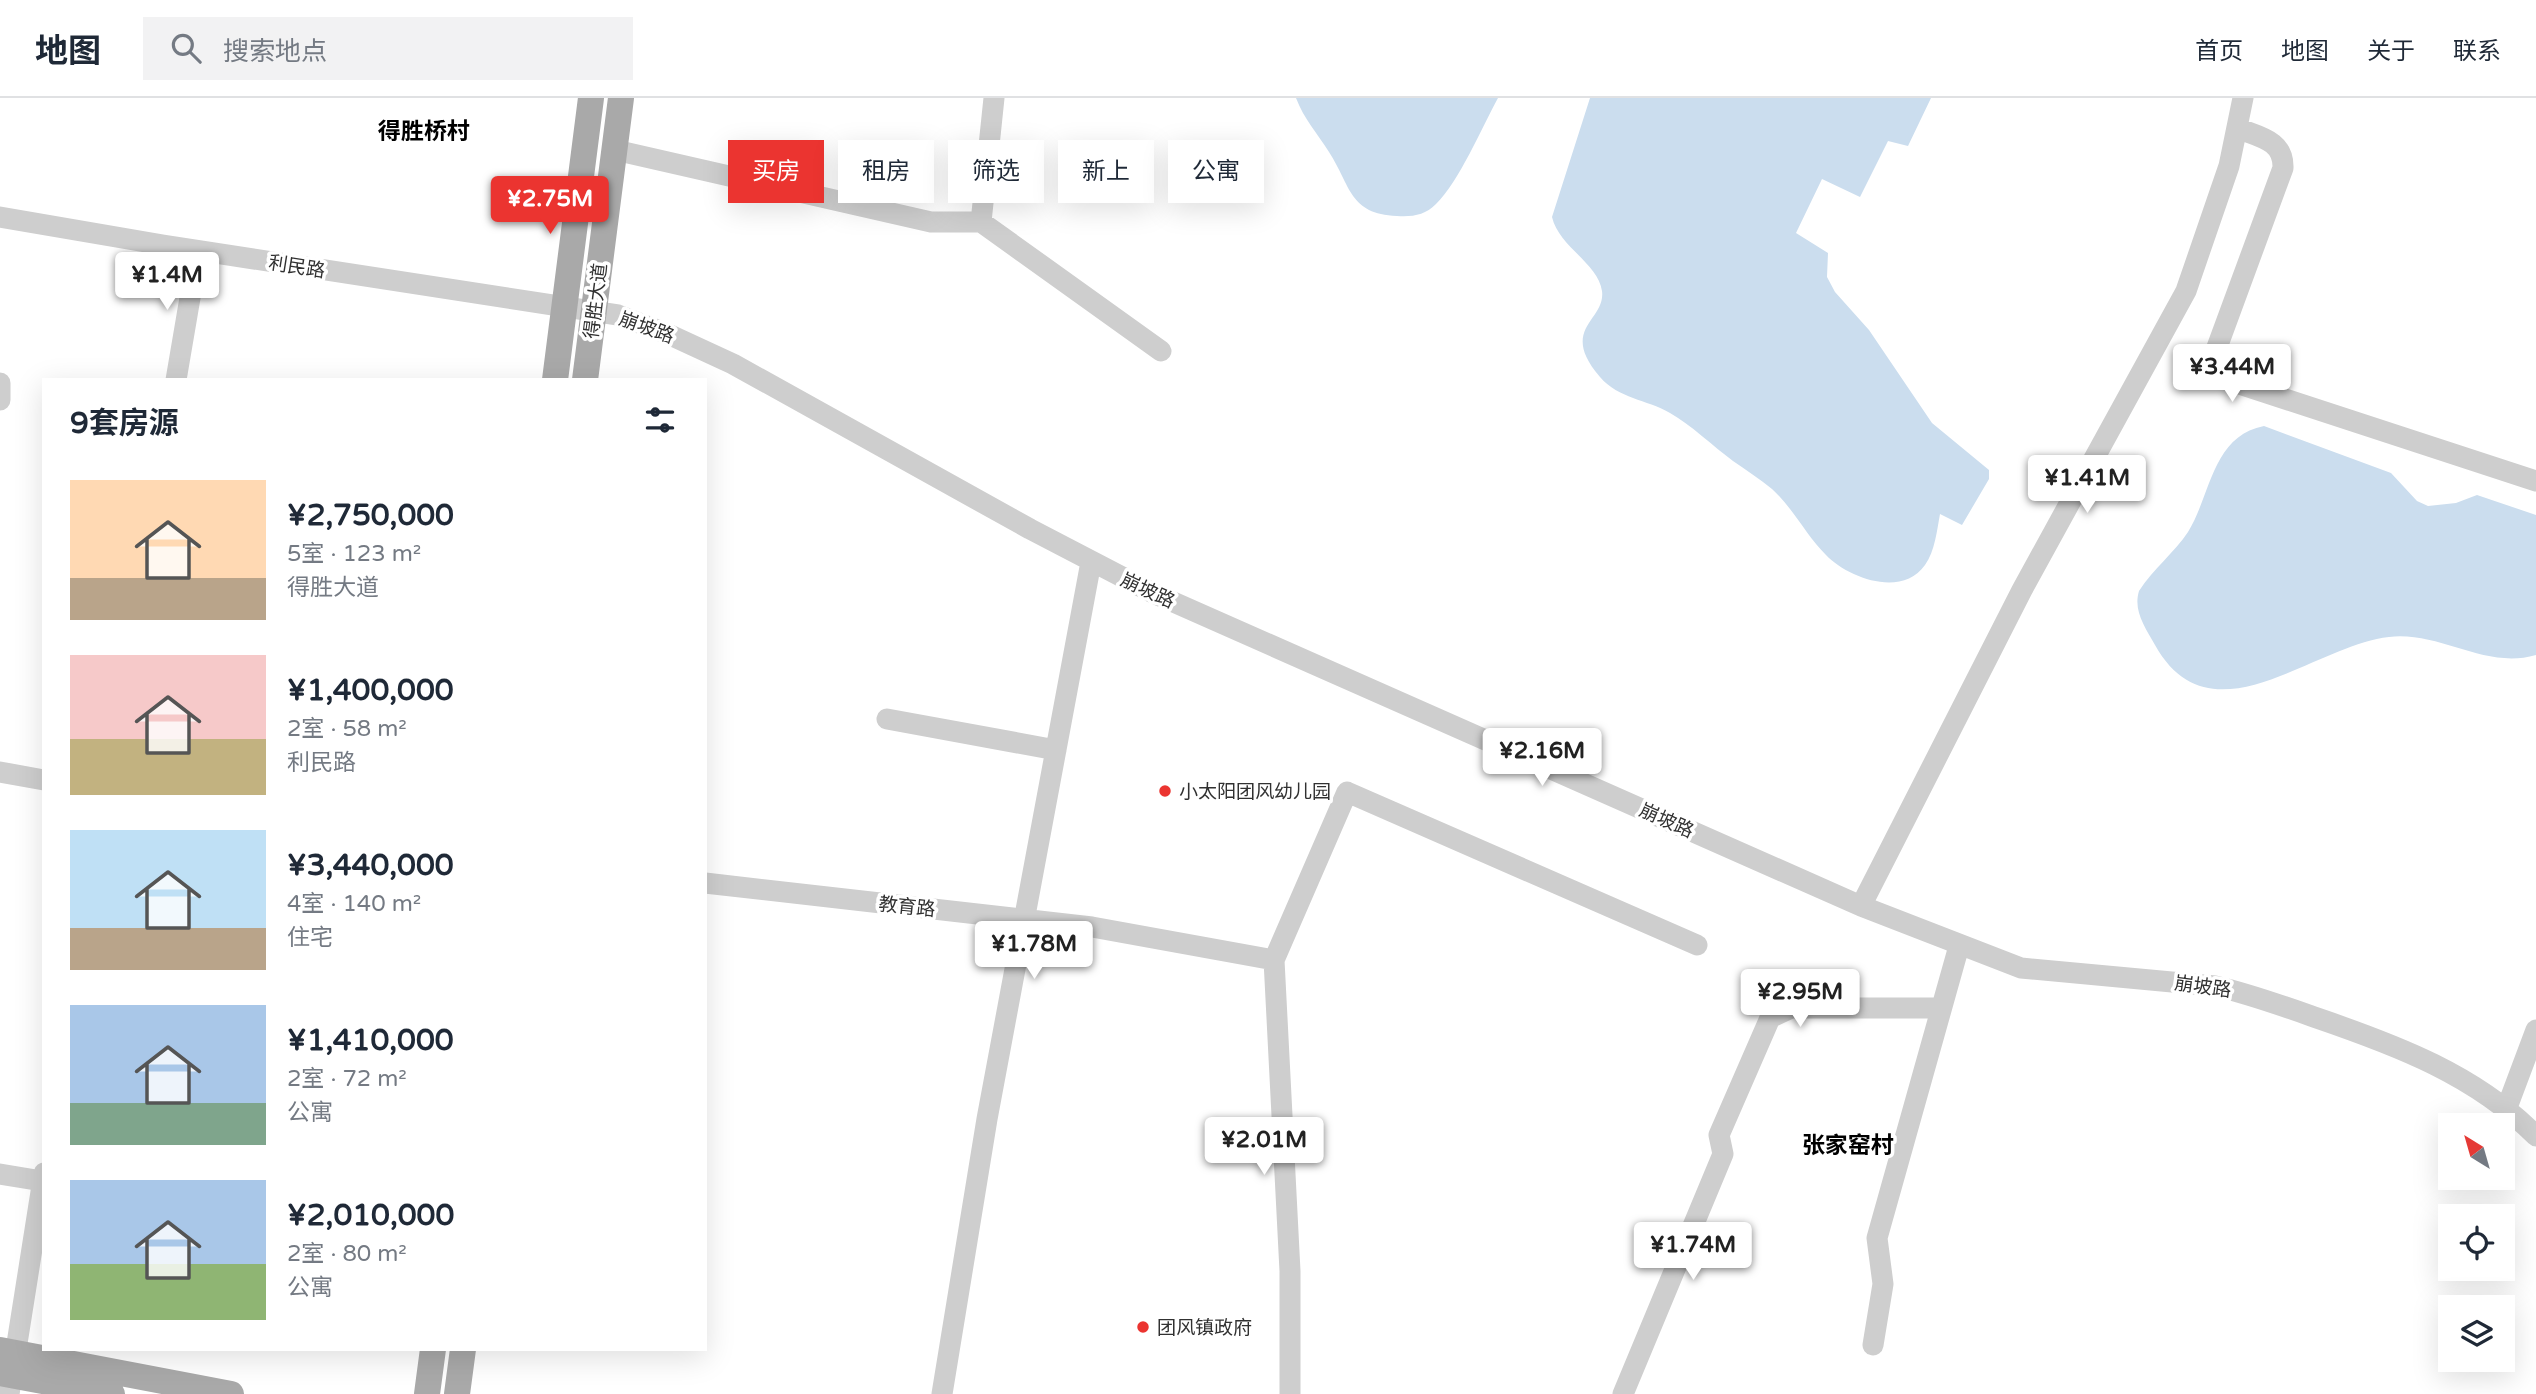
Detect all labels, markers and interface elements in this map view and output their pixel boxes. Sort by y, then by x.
search box [143,17,633,80]
icon: search [167,29,205,67]
text: 地图 [35,32,101,71]
text: 搜索地点 [223,36,327,67]
text: 首页 [2195,37,2243,66]
text: 地图 [2281,37,2329,66]
text: 关于 [2367,37,2415,66]
text: 联系 [2453,37,2501,66]
district label: 得胜桥村 [378,118,470,146]
chip: 买房 [728,140,824,203]
chip: 租房 [838,140,934,203]
chip: 筛选 [948,140,1044,203]
chip: 新上 [1058,140,1154,203]
chip: 公寓 [1168,140,1264,203]
pin: ¥2.75M [493,176,607,236]
text: ¥2.75M [507,185,593,213]
pin: ¥1.4M [118,252,216,312]
street label: 利民路 [267,252,327,282]
text: ¥1.4M [131,261,203,289]
street label: 得胜大道 [580,262,612,340]
street label: 崩坡路 [616,308,677,348]
pin: ¥3.44M [2175,344,2289,404]
text: ¥3.44M [2189,353,2275,381]
icon: filters [641,401,679,439]
text: 9套房源 [70,405,179,442]
pin: ¥1.41M [2030,456,2144,515]
text: ¥1.41M [2044,464,2130,492]
text: ¥2,750,000 [287,497,454,534]
icon: home [126,508,210,592]
text: 5室 · 123 m² [287,540,421,568]
street label: 崩坡路 [1117,569,1178,613]
text: 得胜大道 [287,574,379,602]
text: ¥1,400,000 [287,672,454,709]
icon: home [126,683,210,767]
text: 2室 · 58 m² [287,715,407,743]
pin: ¥2.16M [1485,728,1599,788]
text: ¥2.16M [1499,737,1585,765]
text: 利民路 [287,749,356,777]
place label: 小太阳团风幼儿园 [1179,781,1331,803]
marker: 小太阳团风幼儿园 [1157,783,1173,799]
street label: 崩坡路 [1636,799,1697,843]
text: ¥3,440,000 [287,847,454,884]
icon: home [126,858,210,942]
text: 4室 · 140 m² [287,890,421,918]
street label: 教育路 [877,893,936,921]
pin: ¥1.78M [977,922,1091,981]
text: 住宅 [287,924,333,952]
text: ¥1.78M [991,930,1077,958]
pin: ¥2.95M [1743,970,1857,1029]
street label: 崩坡路 [2173,972,2233,1002]
text: ¥2.95M [1757,978,1843,1006]
text: ¥1,410,000 [287,1022,454,1059]
icon: home [126,1033,210,1117]
text: 2室 · 72 m² [287,1065,407,1093]
text: 公寓 [287,1099,333,1127]
north arrow [2438,1113,2515,1190]
map controls [2438,1113,2515,1372]
pin: ¥2.01M [1207,1118,1321,1177]
text: ¥2.01M [1221,1126,1307,1154]
district label: 张家窑村 [1802,1132,1894,1160]
text: ¥2,010,000 [287,1197,454,1234]
button: locate [2438,1204,2515,1281]
icon: home [126,1208,210,1292]
pin: ¥1.74M [1636,1222,1750,1282]
text: ¥1.74M [1650,1231,1736,1259]
text: 2室 · 80 m² [287,1240,407,1268]
text: 公寓 [287,1274,333,1302]
button: layers [2438,1295,2515,1372]
place label: 团风镇政府 [1157,1317,1252,1339]
marker: 团风镇政府 [1135,1319,1151,1335]

